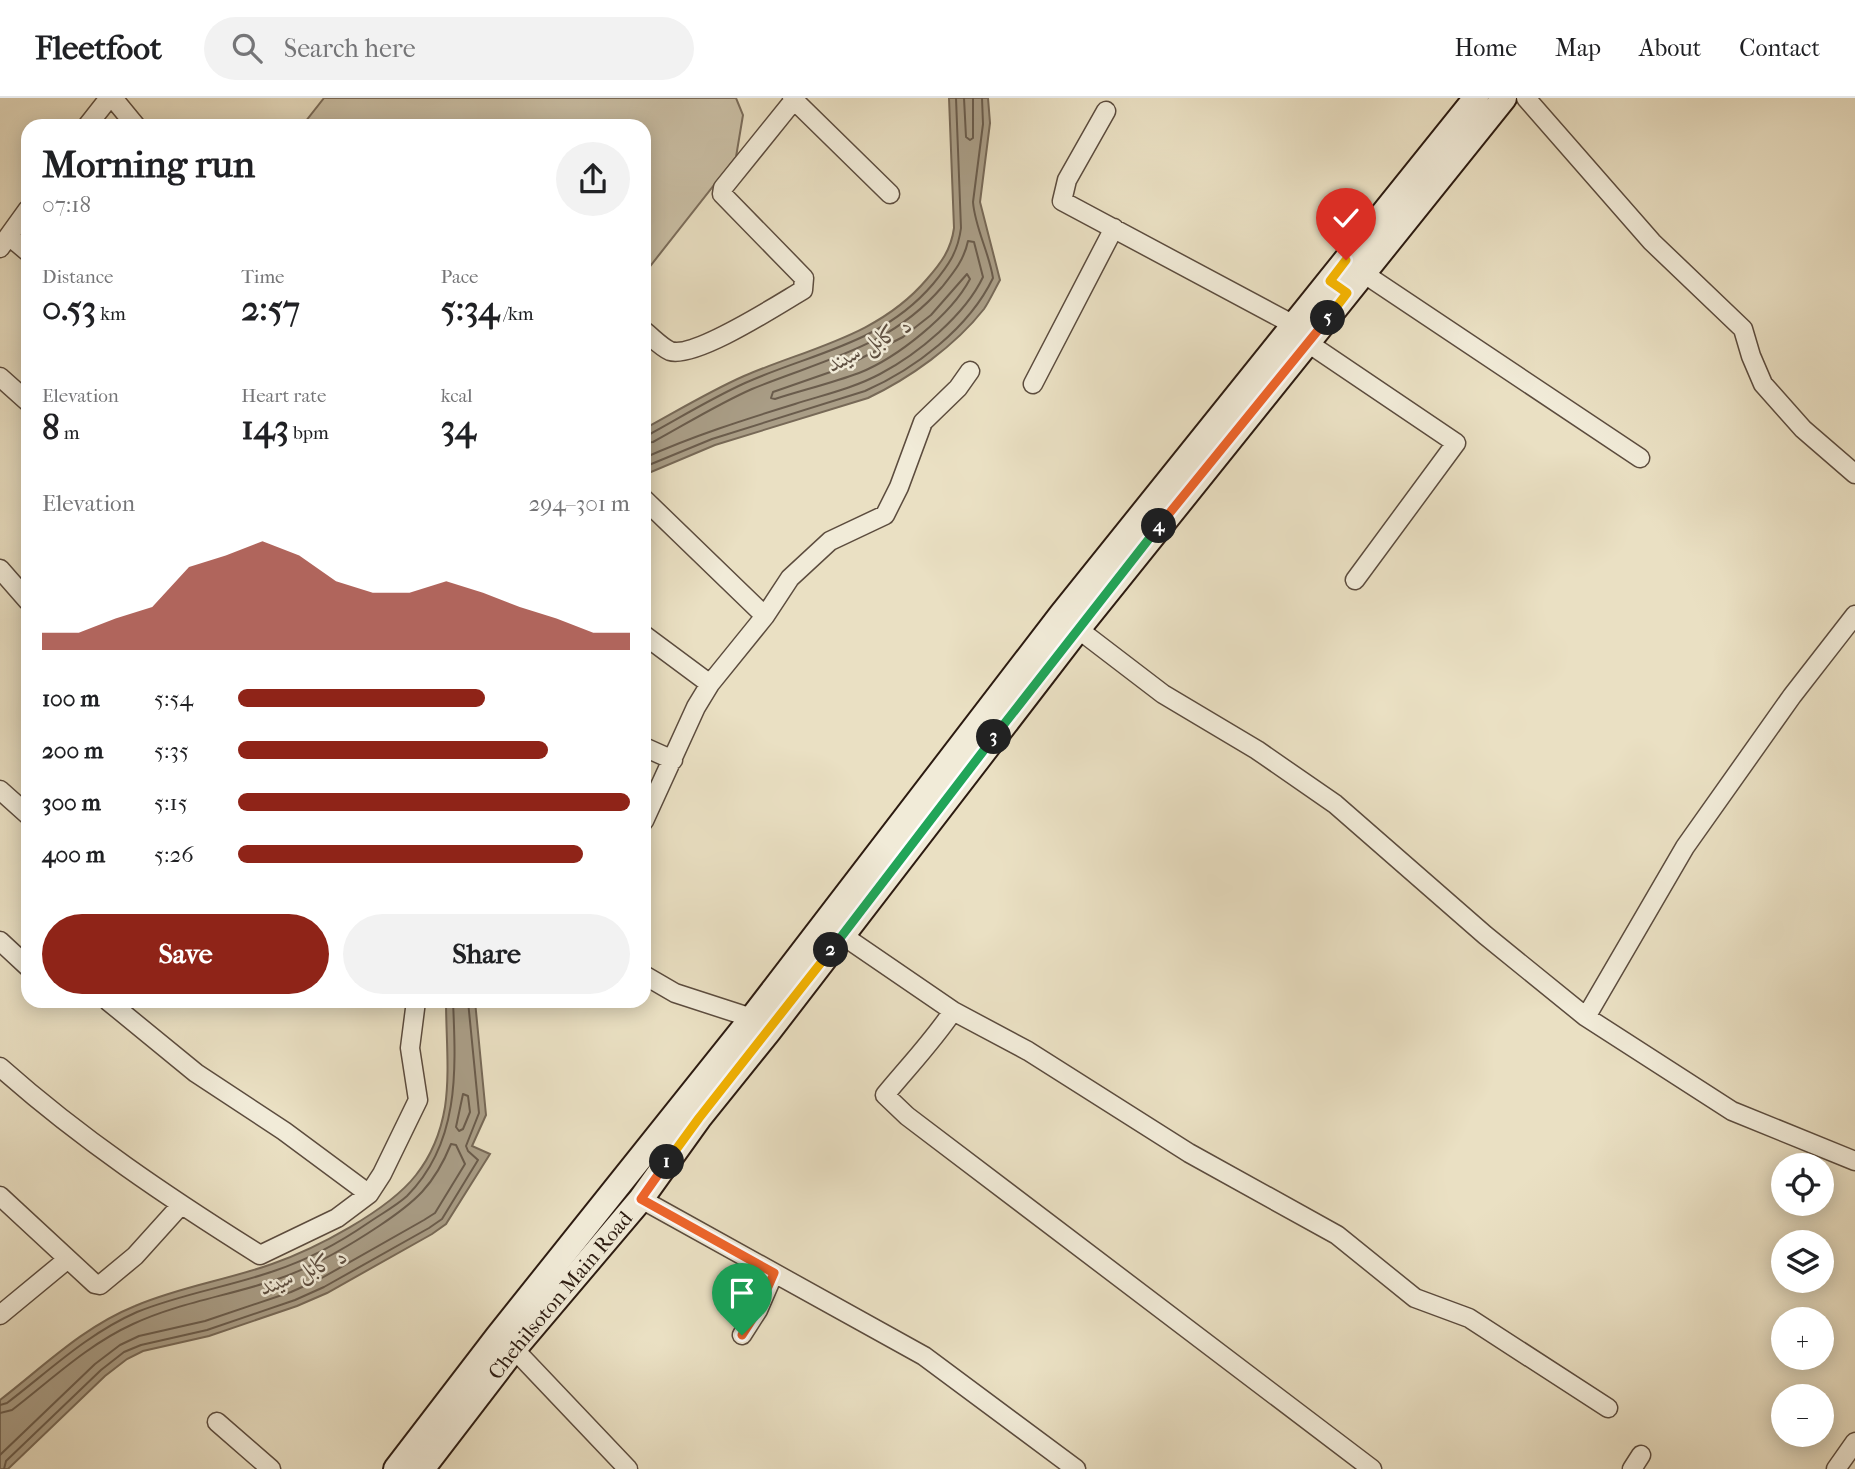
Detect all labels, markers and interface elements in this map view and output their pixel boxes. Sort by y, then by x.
search box [204,17,694,80]
text: Fleetfoot [35,29,162,68]
icon: search [228,29,266,67]
text: Search here [284,33,416,64]
text: Home [1455,34,1517,62]
text: Map [1555,34,1601,62]
text: About [1639,34,1701,62]
text: Contact [1739,34,1820,62]
text: Morning run [42,142,255,187]
button: share [556,142,630,216]
pin [1316,188,1376,260]
text: 07:18 [42,191,91,218]
icon: check [1327,199,1365,237]
text: Distance [42,266,113,288]
text: Time [241,266,285,288]
text: Pace [441,266,479,288]
text: 0.53 [42,288,96,329]
text: 2:57 [241,288,300,329]
text: 5:34 [441,288,499,329]
pin: 5 [1310,300,1346,336]
text: km [96,303,126,325]
text: /km [499,303,534,325]
text: 5 [1323,306,1332,328]
water label: د کابل سيند [822,311,918,381]
text: Elevation [42,385,119,407]
text: Heart rate [241,385,326,407]
text: kcal [441,385,473,407]
text: 8 [42,407,60,448]
text: 143 [241,407,289,448]
text: 34 [441,407,476,448]
text: m [60,422,79,444]
text: bpm [289,422,329,444]
text: Elevation [42,490,135,517]
text: 294–301 m [528,490,630,517]
pin: 4 [1142,508,1176,544]
text: 4 [1153,514,1164,536]
text: 100 m [42,685,100,712]
text: 5:54 [154,685,193,712]
pin: 3 [976,720,1012,754]
text: 3 [990,725,997,747]
text: 200 m [42,737,103,764]
text: 5:35 [154,737,189,764]
text: 300 m [42,789,101,816]
text: 5:15 [154,789,188,816]
text: 400 m [42,841,105,868]
text: 5:26 [154,841,194,868]
button: Save [42,914,329,994]
button: Share [343,914,630,994]
pin: 2 [814,932,848,968]
text: 2 [826,938,835,960]
pin: 1 [650,1144,684,1180]
text: 1 [663,1150,670,1172]
map controls [1771,1153,1834,1447]
button: locate [1771,1153,1834,1216]
street label: Chehilsoton Main Road [483,1206,638,1384]
button: layers [1771,1230,1834,1293]
water label: د کابل سيند [255,1242,352,1304]
pin [712,1263,772,1335]
icon: arrive [723,1274,761,1312]
button: + [1771,1307,1834,1370]
button: − [1771,1384,1834,1447]

